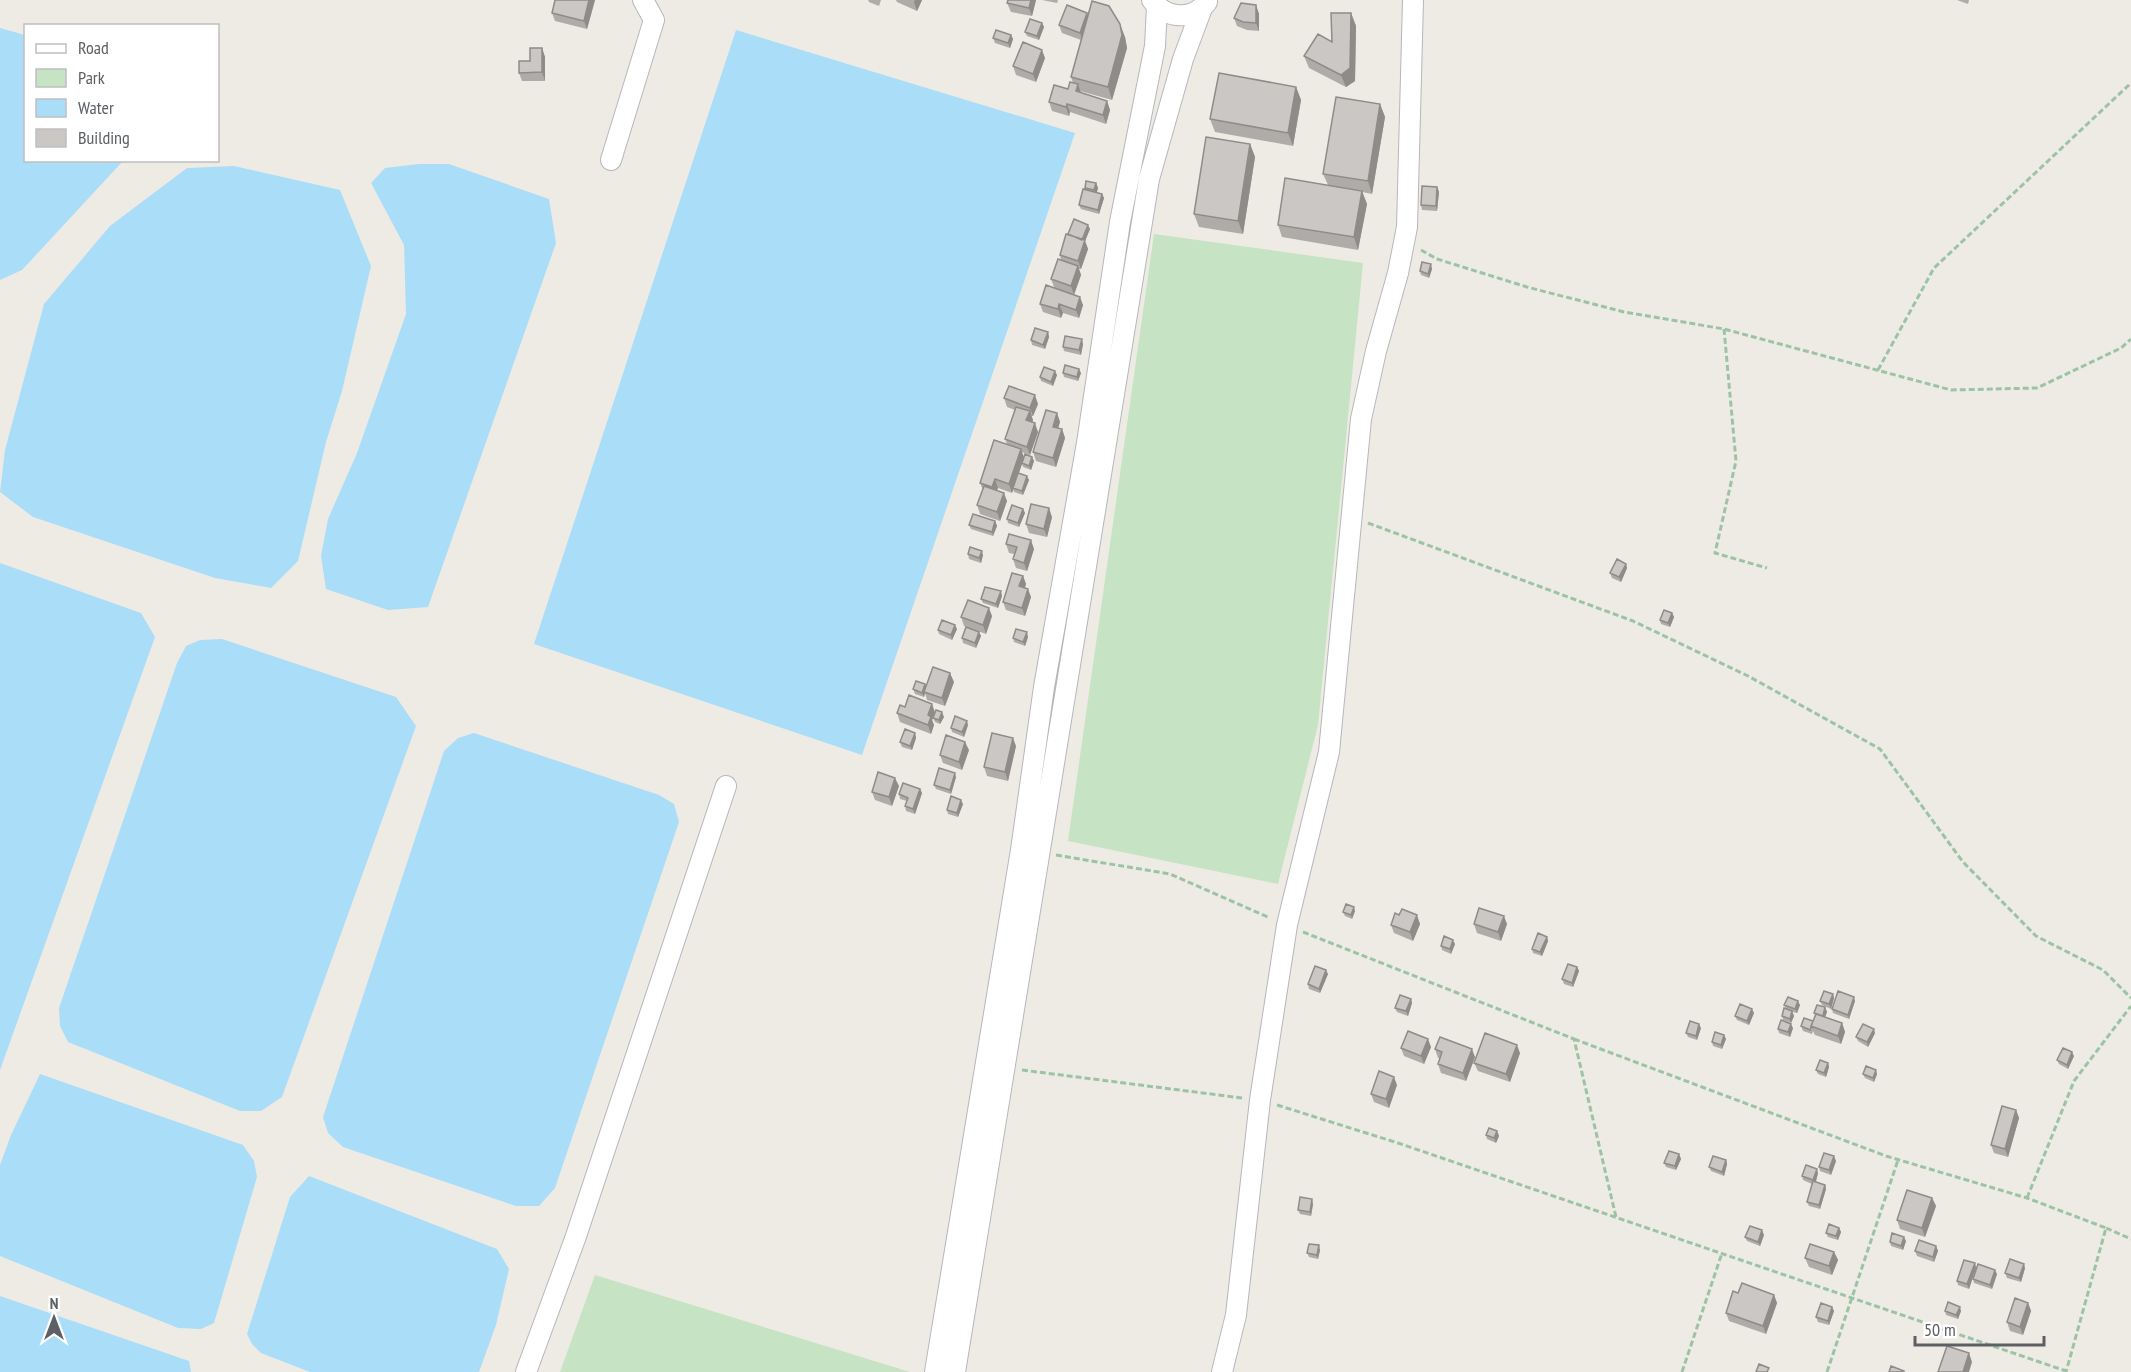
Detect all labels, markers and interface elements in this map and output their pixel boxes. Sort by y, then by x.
legend [24,24,219,162]
text: Road [78,36,109,59]
text: Park [78,66,105,89]
text: Water [78,96,114,119]
text: Building [78,126,130,149]
north arrow [24,1288,84,1348]
text: N [50,1293,58,1313]
scale bar [1915,1309,2044,1347]
text: 50 m [1924,1318,1956,1341]

